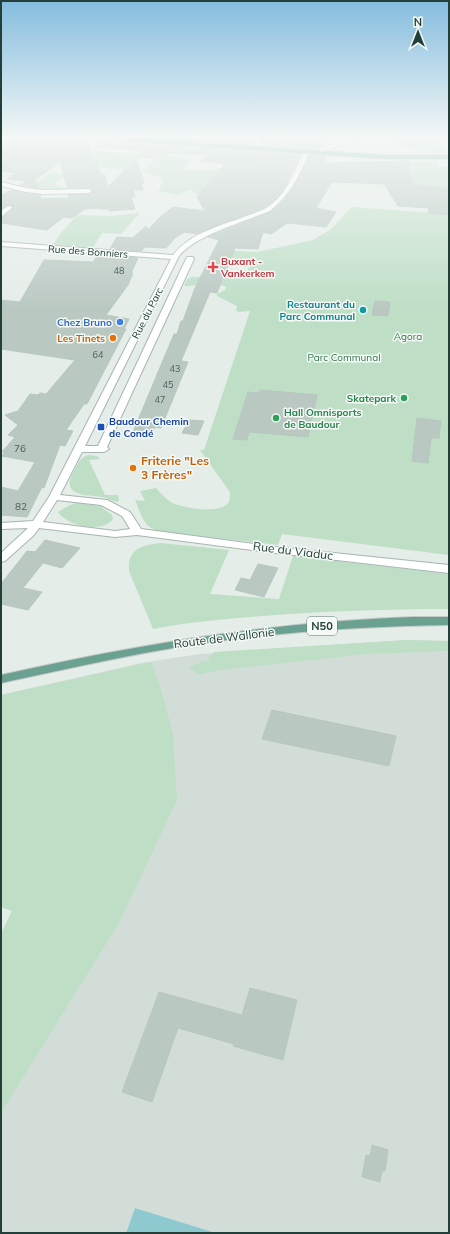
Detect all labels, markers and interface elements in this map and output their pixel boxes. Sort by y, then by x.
north arrow [398,12,438,52]
text: N [414,15,422,29]
street label: Rue des Bonniers [47,242,129,261]
place label: Buxant - Vankerkem [220,255,275,280]
marker: Buxant - Vankerkem [208,262,218,272]
house number: 48 [114,265,124,276]
street label: Rue du Parc [129,285,166,341]
place label: Restaurant du Parc Communal [280,298,355,323]
marker: Restaurant du Parc Communal [358,305,368,315]
place label: Chez Bruno [57,316,112,329]
marker: Chez Bruno [115,317,125,327]
park label: Agora [394,330,422,343]
place label: Les Tinets [57,332,105,345]
marker: Les Tinets [108,333,118,343]
house number: 64 [93,349,104,360]
park label: Parc Communal [307,351,381,364]
house number: 43 [170,363,180,374]
house number: 45 [163,379,174,390]
place label: Skatepark [347,392,396,405]
marker: Skatepark [399,393,409,403]
house number: 47 [155,394,165,405]
place label: Hall Omnisports de Baudour [284,406,362,431]
marker: Hall Omnisports de Baudour [271,413,281,423]
place label: Baudour Chemin de Condé [109,415,189,440]
marker: Baudour Chemin de Condé [96,422,106,432]
house number: 76 [14,442,26,455]
place label: Friterie "Les 3 Frères" [141,453,209,482]
marker: Friterie "Les 3 Frères" [128,463,138,473]
house number: 82 [15,500,27,513]
street label: Rue du Viaduc [252,538,334,563]
road number: N50 [307,617,337,635]
street label: Route de Wallonie [173,624,275,651]

